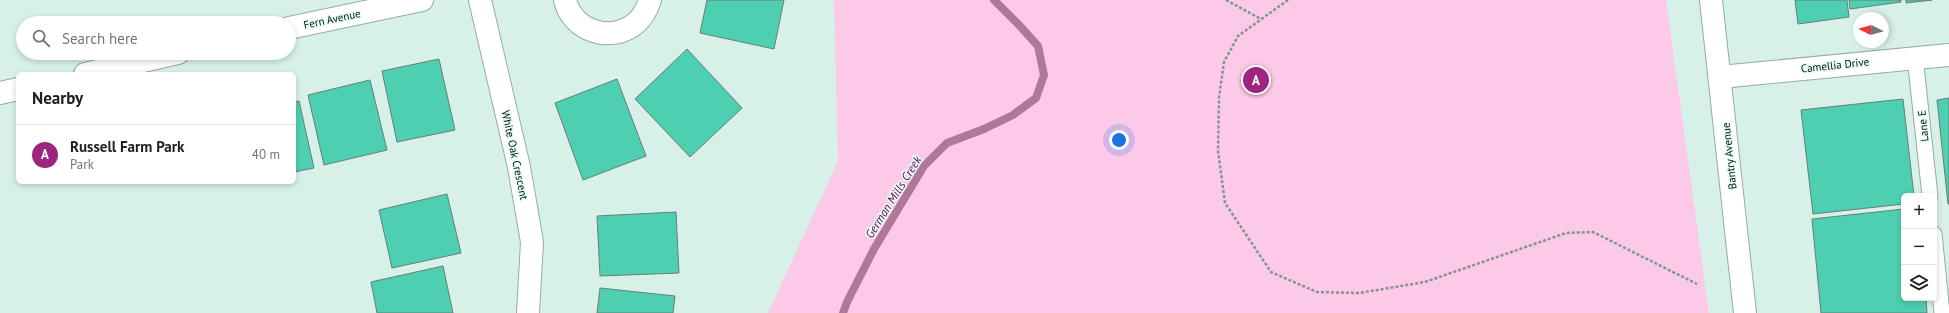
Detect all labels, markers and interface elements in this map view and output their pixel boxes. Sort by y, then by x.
street label: Fern Avenue [302,6,362,32]
north arrow [1853,12,1889,48]
search box [16,16,296,60]
icon: search [30,27,52,49]
text: Search here [62,29,138,48]
street label: Camellia Drive [1800,54,1870,76]
pin: A [1243,65,1269,95]
text: Nearby [32,87,83,109]
street label: White Oak Crescent [499,109,531,201]
street label: Lane E [1914,110,1932,142]
street label: Bantry Avenue [1718,122,1739,190]
your location [1109,130,1129,150]
text: Russell Farm Park [70,137,184,156]
text: A [41,146,49,163]
text: 40 m [252,146,280,163]
water label: German Mills Creek [862,153,925,241]
text: Park [70,156,94,173]
map controls [1901,193,1937,301]
button: + [1901,193,1937,229]
button: − [1901,229,1937,265]
button: layers [1901,265,1937,301]

